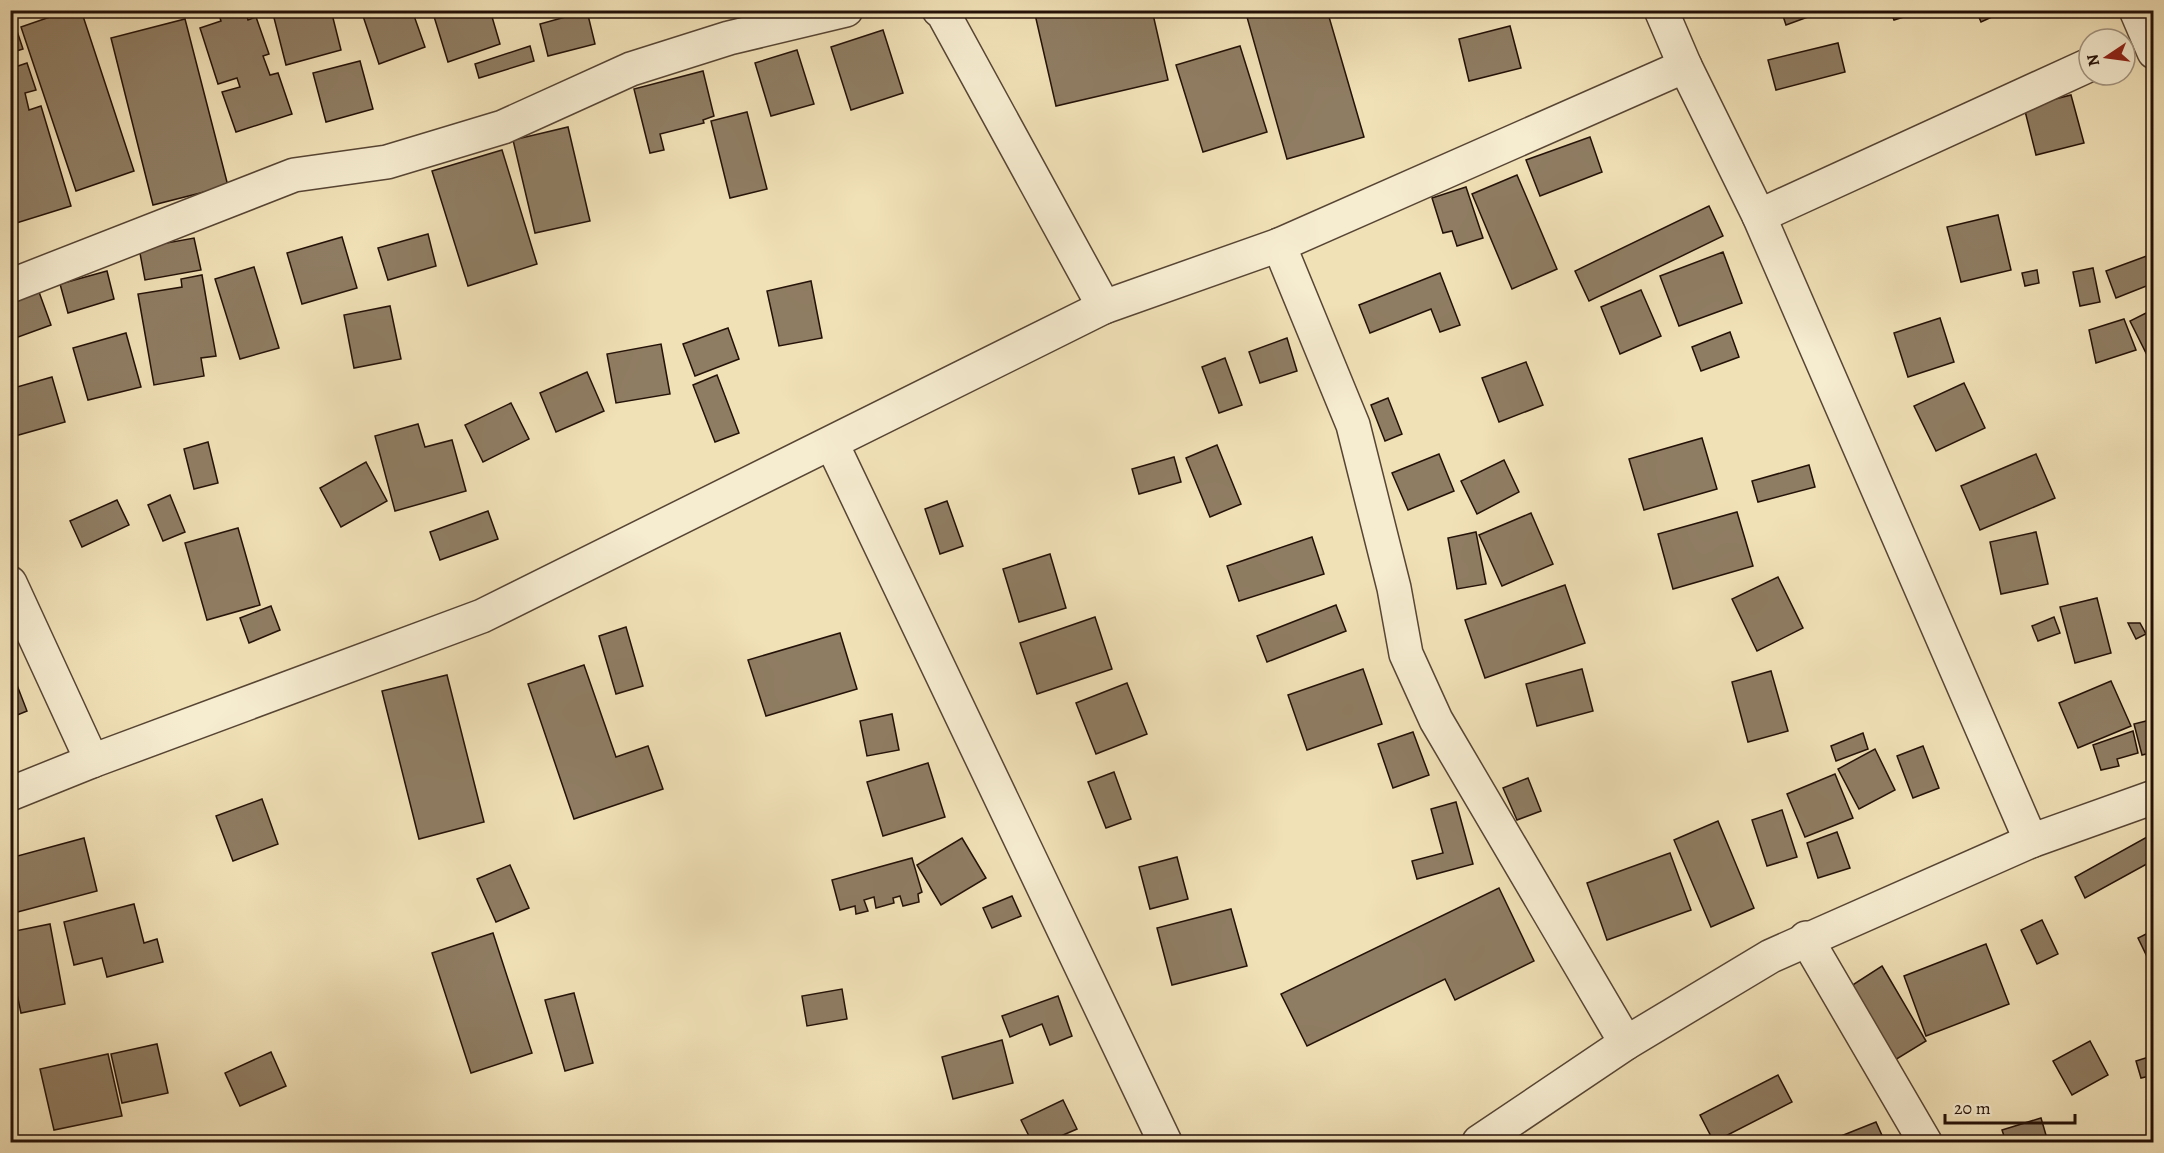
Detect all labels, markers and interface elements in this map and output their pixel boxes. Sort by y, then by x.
north arrow [2077,27,2137,87]
text: N [2081,52,2105,68]
scale bar [1945,1087,2076,1125]
text: 20 m [1954,1096,1991,1120]

